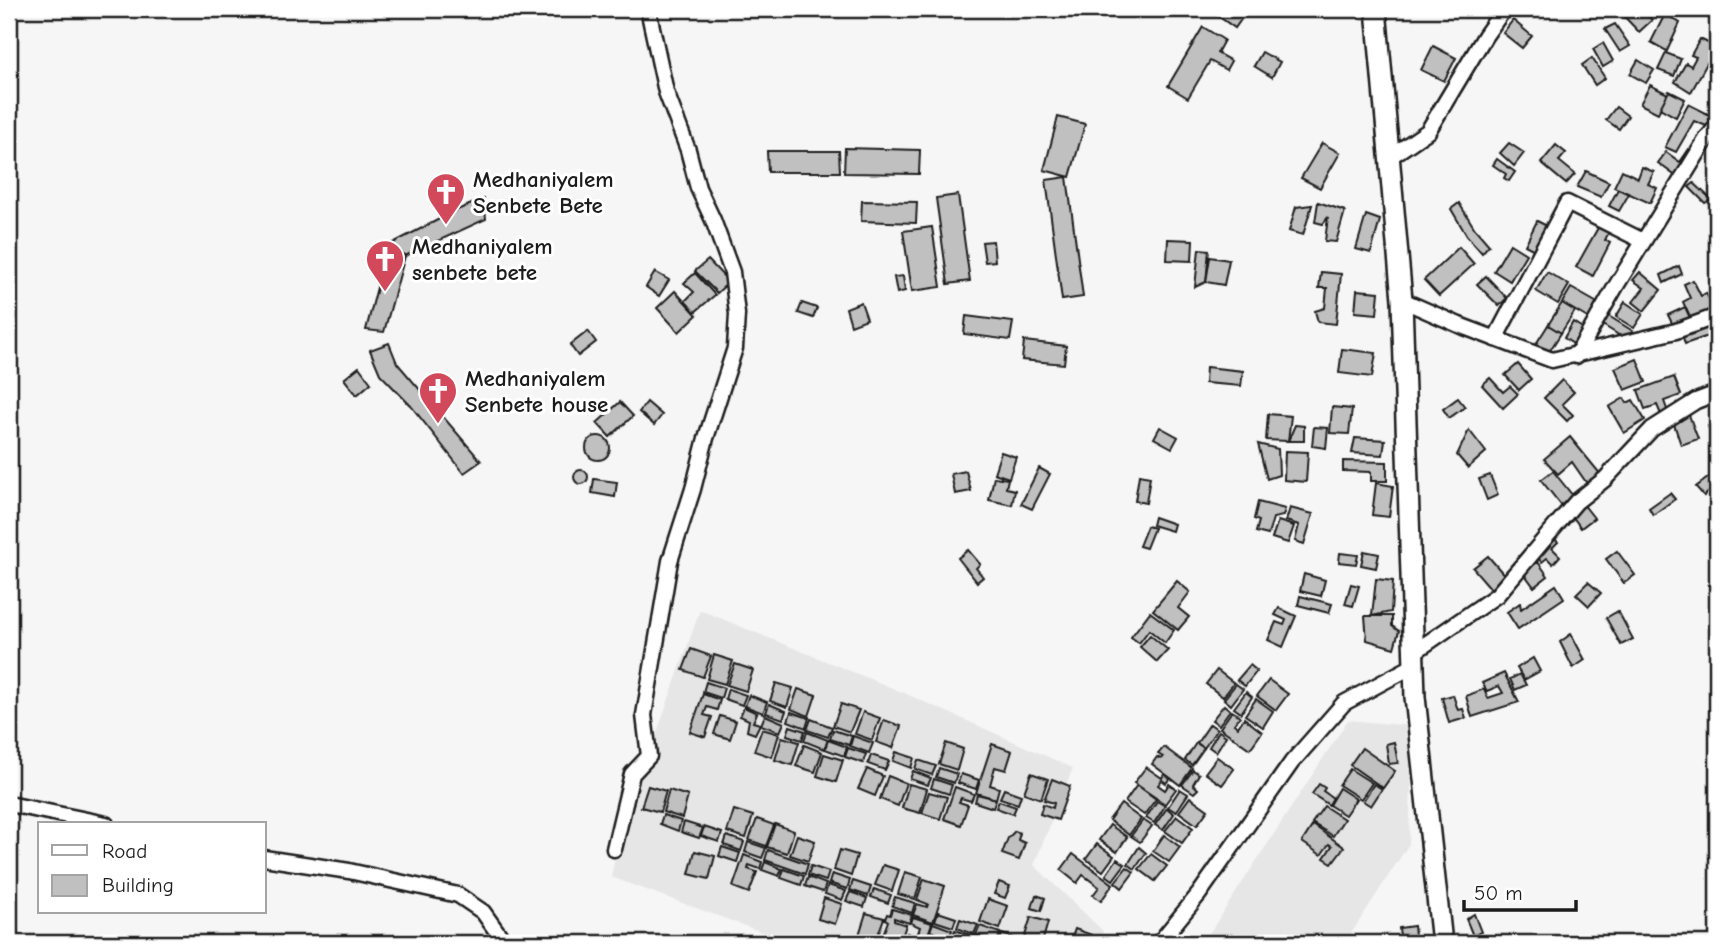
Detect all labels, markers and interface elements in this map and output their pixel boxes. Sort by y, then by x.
place label: Medhaniyalem Senbete Bete [473,166,614,219]
church icon: Medhaniyalem Senbete Bete [425,171,467,226]
place label: Medhaniyalem senbete bete [412,233,553,286]
church icon: Medhaniyalem senbete bete [364,238,406,293]
place label: Medhaniyalem Senbete house [465,365,608,418]
church icon: Medhaniyalem Senbete house [417,370,459,425]
legend [38,822,266,914]
text: Road [102,839,147,863]
scale bar [1464,868,1576,912]
text: Building [102,873,174,897]
text: 50 m [1474,881,1523,905]

